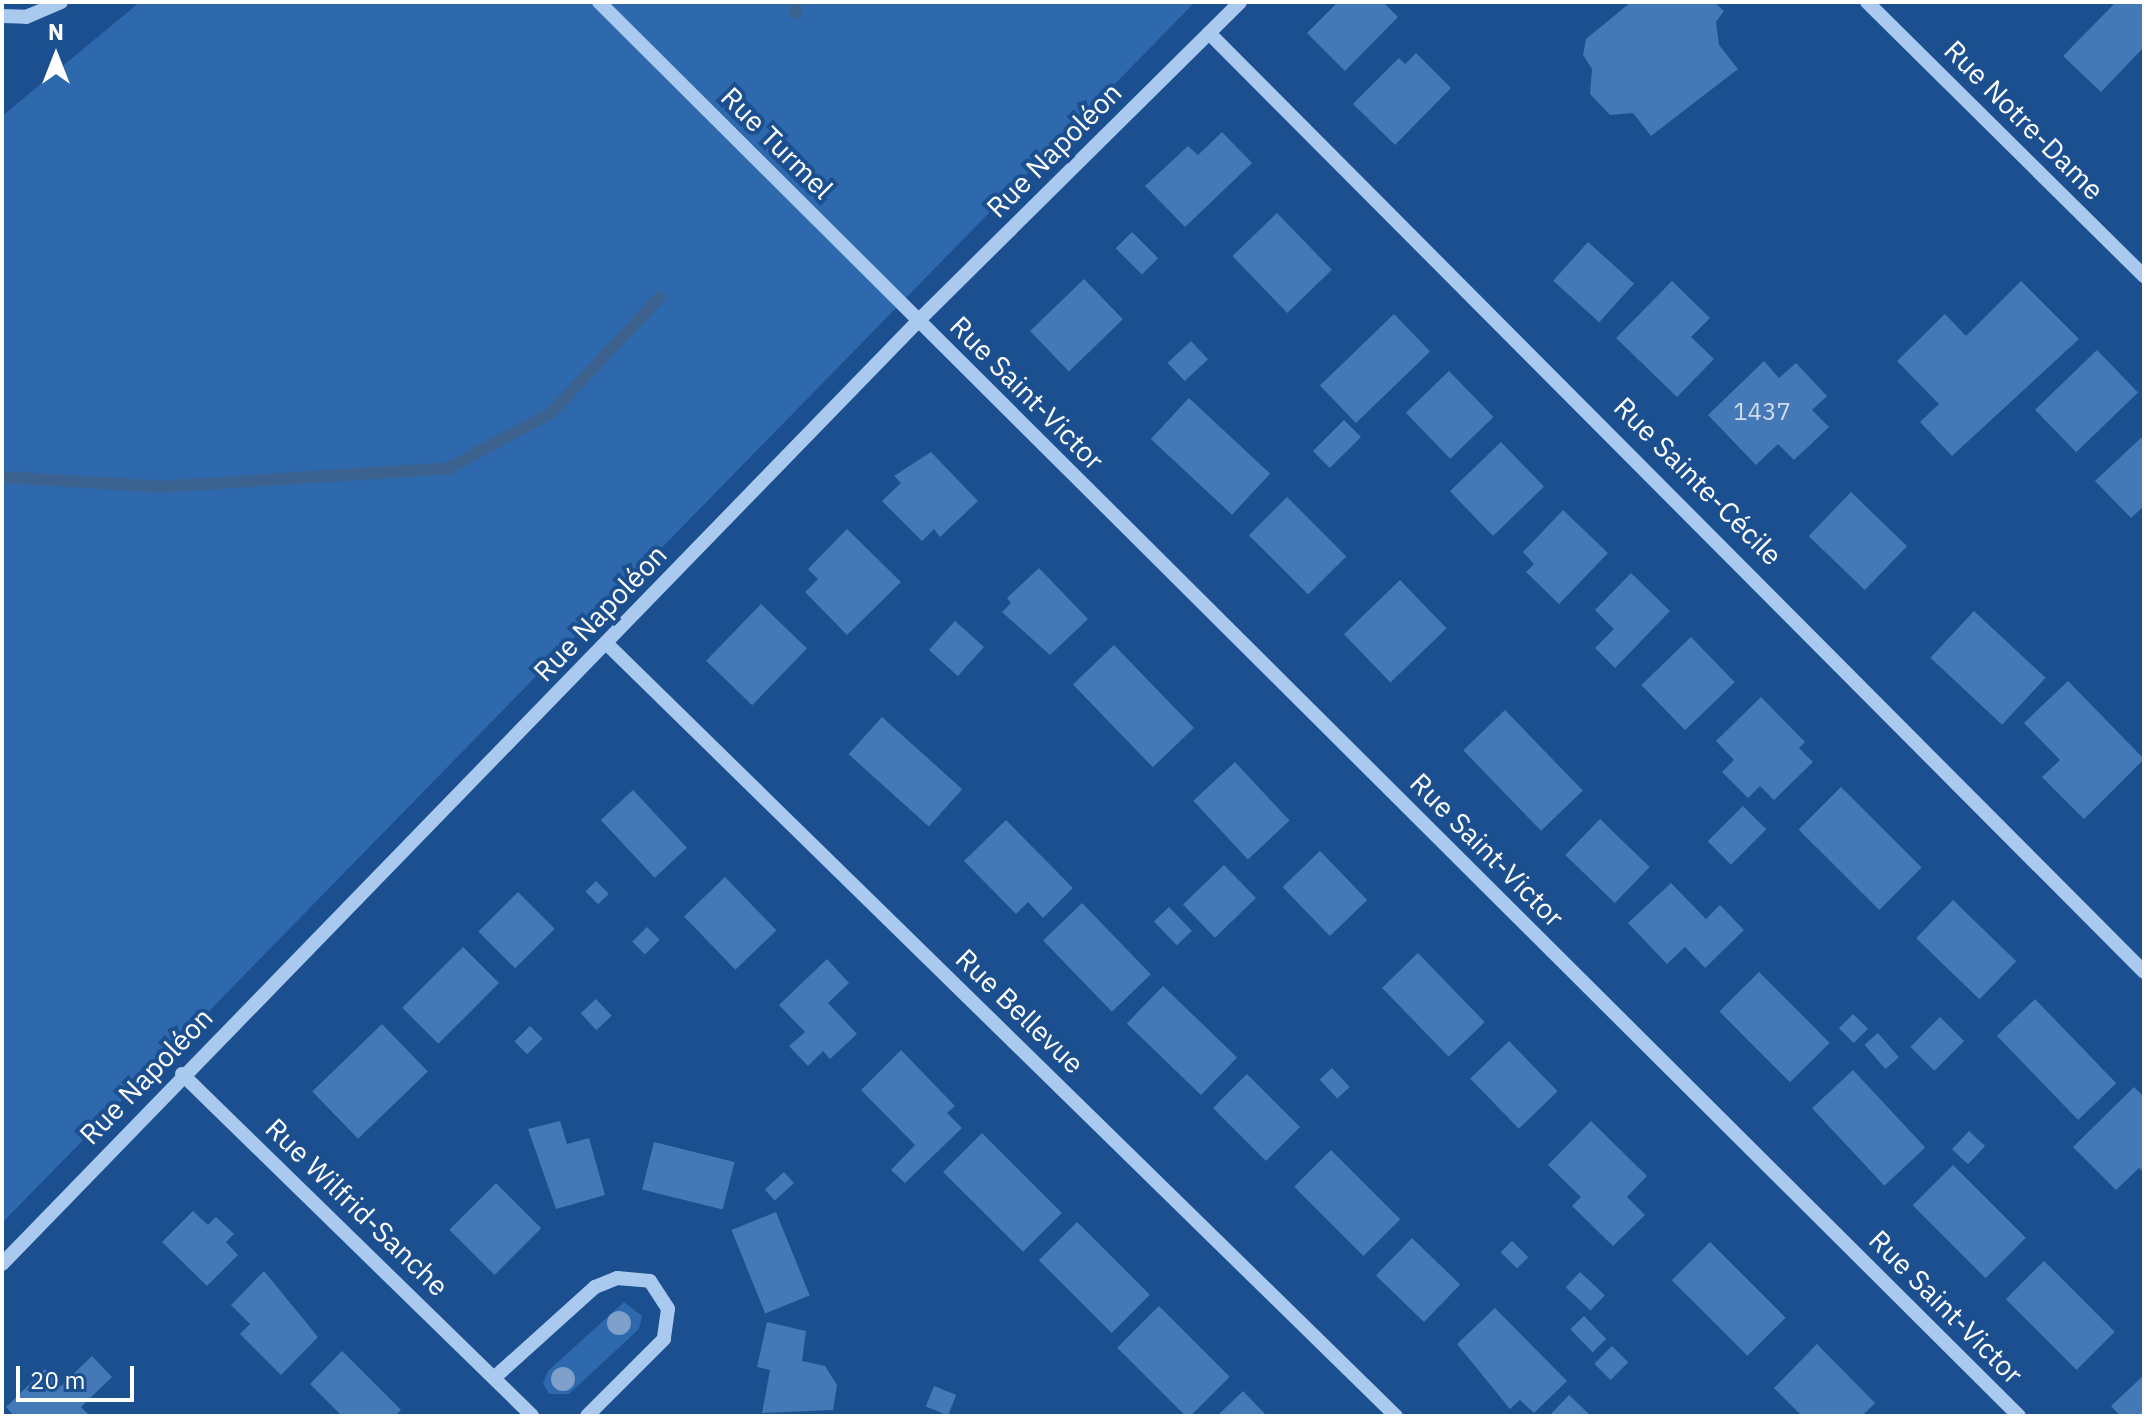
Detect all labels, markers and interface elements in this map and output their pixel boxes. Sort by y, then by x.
north arrow [16,16,96,96]
text: N [48,17,64,46]
street label: Rue Notre-Dame [1937,33,2111,207]
street label: Rue Napoléon [980,76,1128,224]
street label: Rue Turmel [714,80,840,206]
street label: Rue Saint-Victor [943,309,1111,477]
street label: Rue Sainte-Cécile [1607,390,1789,572]
house number: 1437 [1733,398,1791,426]
street label: Rue Napoléon [526,538,674,688]
street label: Rue Saint-Victor [1403,766,1571,934]
street label: Rue Bellevue [949,942,1091,1080]
street label: Rue Napoléon [72,1001,220,1151]
street label: Rue Wilfrid-Sanche [259,1111,455,1303]
street label: Rue Saint-Victor [1862,1223,2030,1391]
scale bar [20,1350,138,1400]
text: 20 m [30,1364,85,1396]

